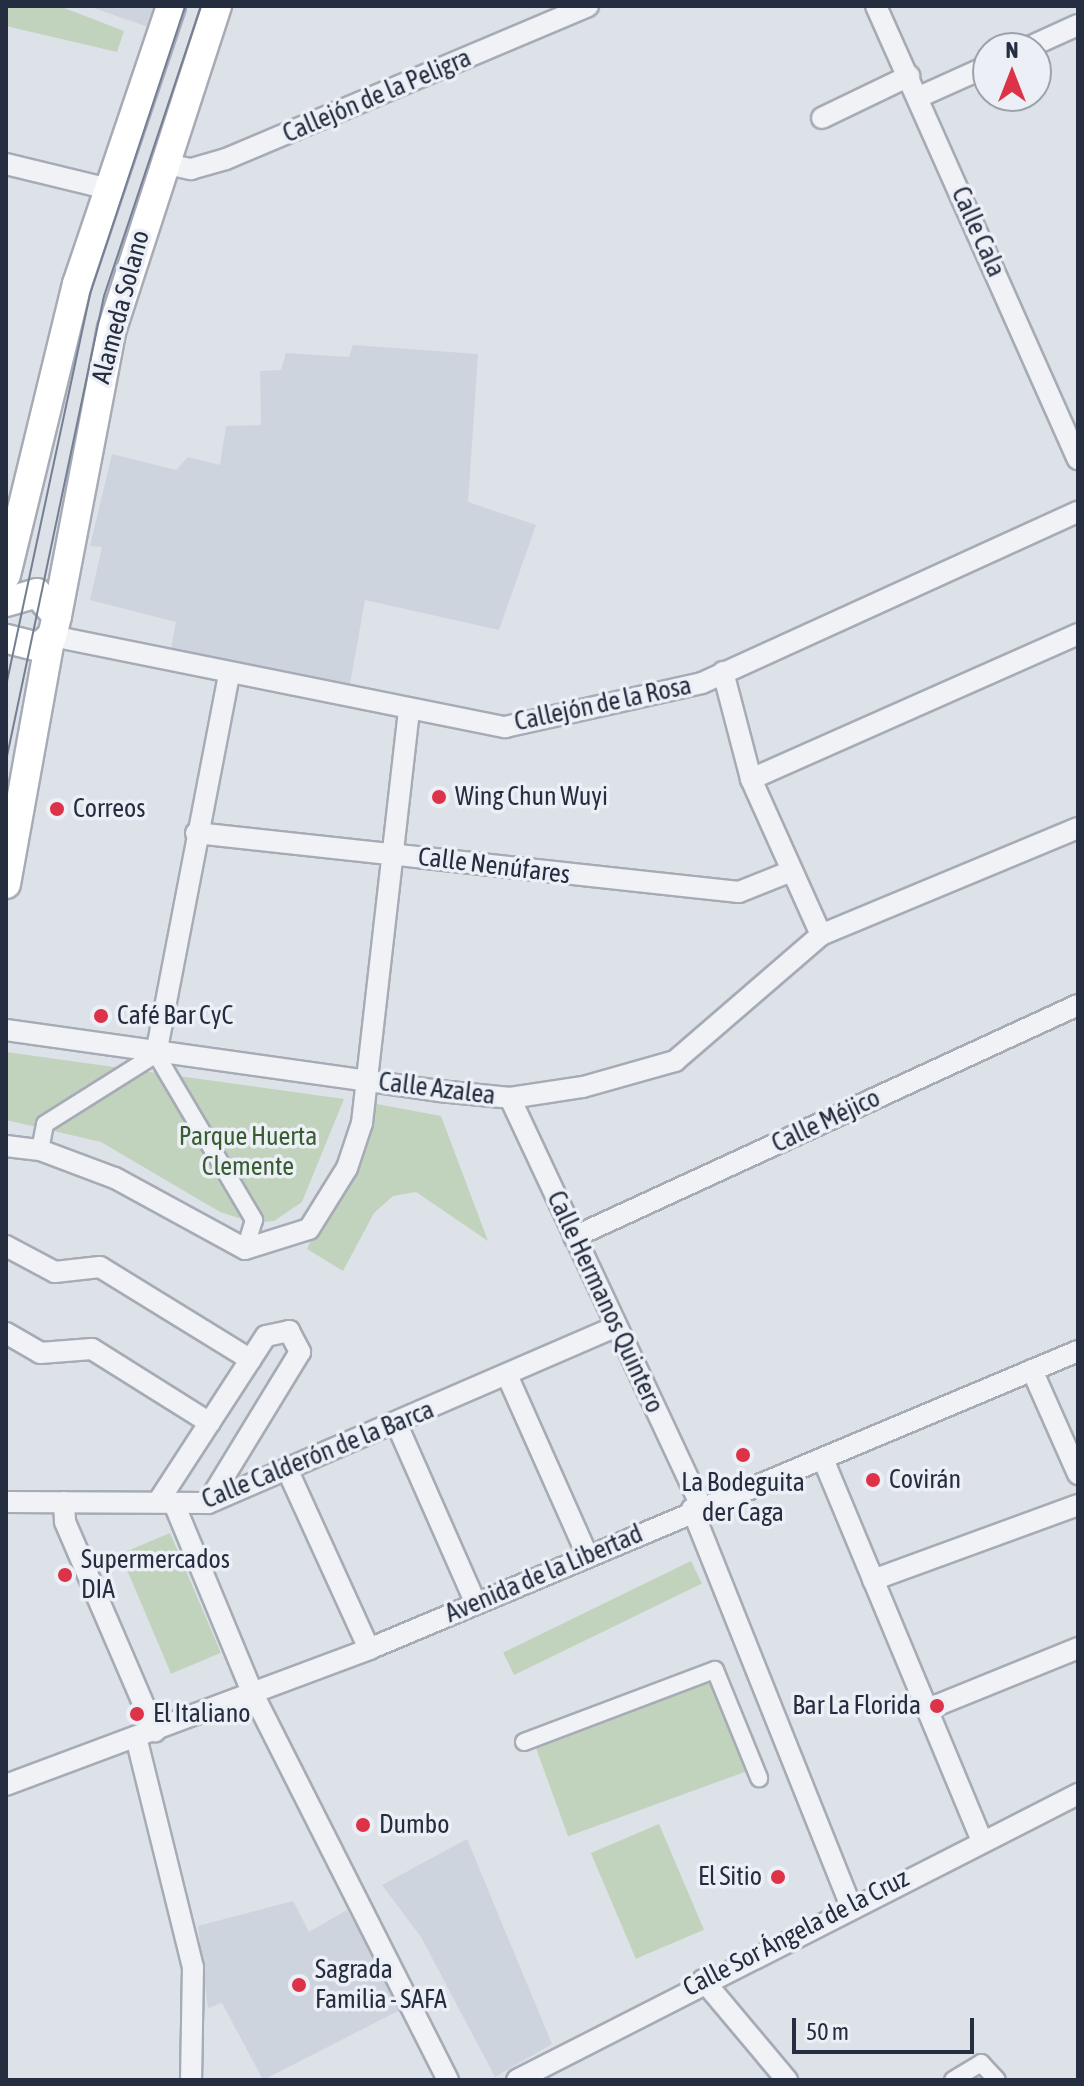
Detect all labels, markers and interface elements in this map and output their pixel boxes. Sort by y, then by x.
north arrow [972,32,1052,112]
text: N [1006,37,1018,63]
street label: Callejón de la Peligra [278,42,476,150]
street label: Calle Cala [944,182,1012,282]
street label: Alameda Solano [86,227,156,387]
street label: Callejón de la Rosa [512,670,694,738]
place label: Wing Chun Wuyi [455,781,608,813]
marker: Wing Chun Wuyi [430,788,448,806]
place label: Correos [73,793,145,825]
marker: Correos [48,800,66,818]
street label: Calle Nenúfares [416,841,572,891]
place label: Café Bar CyC [117,1000,233,1032]
marker: Café Bar CyC [92,1007,110,1025]
street label: Calle Azalea [377,1066,497,1112]
street label: Calle Méjico [767,1082,885,1160]
park label: Parque Huerta Clemente [179,1121,317,1182]
street label: Calle Hermanos Quintero [540,1186,670,1418]
street label: Calle Calderón de la Barca [198,1394,438,1516]
marker: La Bodeguita der Caga [734,1446,752,1464]
place label: Covirán [889,1464,961,1496]
place label: La Bodeguita der Caga [681,1467,805,1528]
marker: Covirán [864,1471,882,1489]
street label: Avenida de la Libertad [441,1518,647,1630]
place label: Supermercados DIA [81,1544,230,1606]
marker: Supermercados DIA [56,1566,74,1584]
place label: Bar La Florida [792,1690,921,1722]
marker: Bar La Florida [928,1697,946,1715]
place label: El Italiano [153,1698,251,1730]
marker: El Italiano [128,1705,146,1723]
place label: Dumbo [379,1809,449,1841]
marker: Dumbo [354,1816,372,1834]
place label: El Sitio [698,1861,762,1893]
street label: Calle Sor Ángela de la Cruz [678,1863,914,2003]
marker: El Sitio [769,1868,787,1886]
place label: Sagrada Familia - SAFA [315,1954,447,2016]
marker: Sagrada Familia - SAFA [290,1976,308,1994]
scale bar [796,2002,978,2052]
text: 50 m [806,2018,849,2045]

